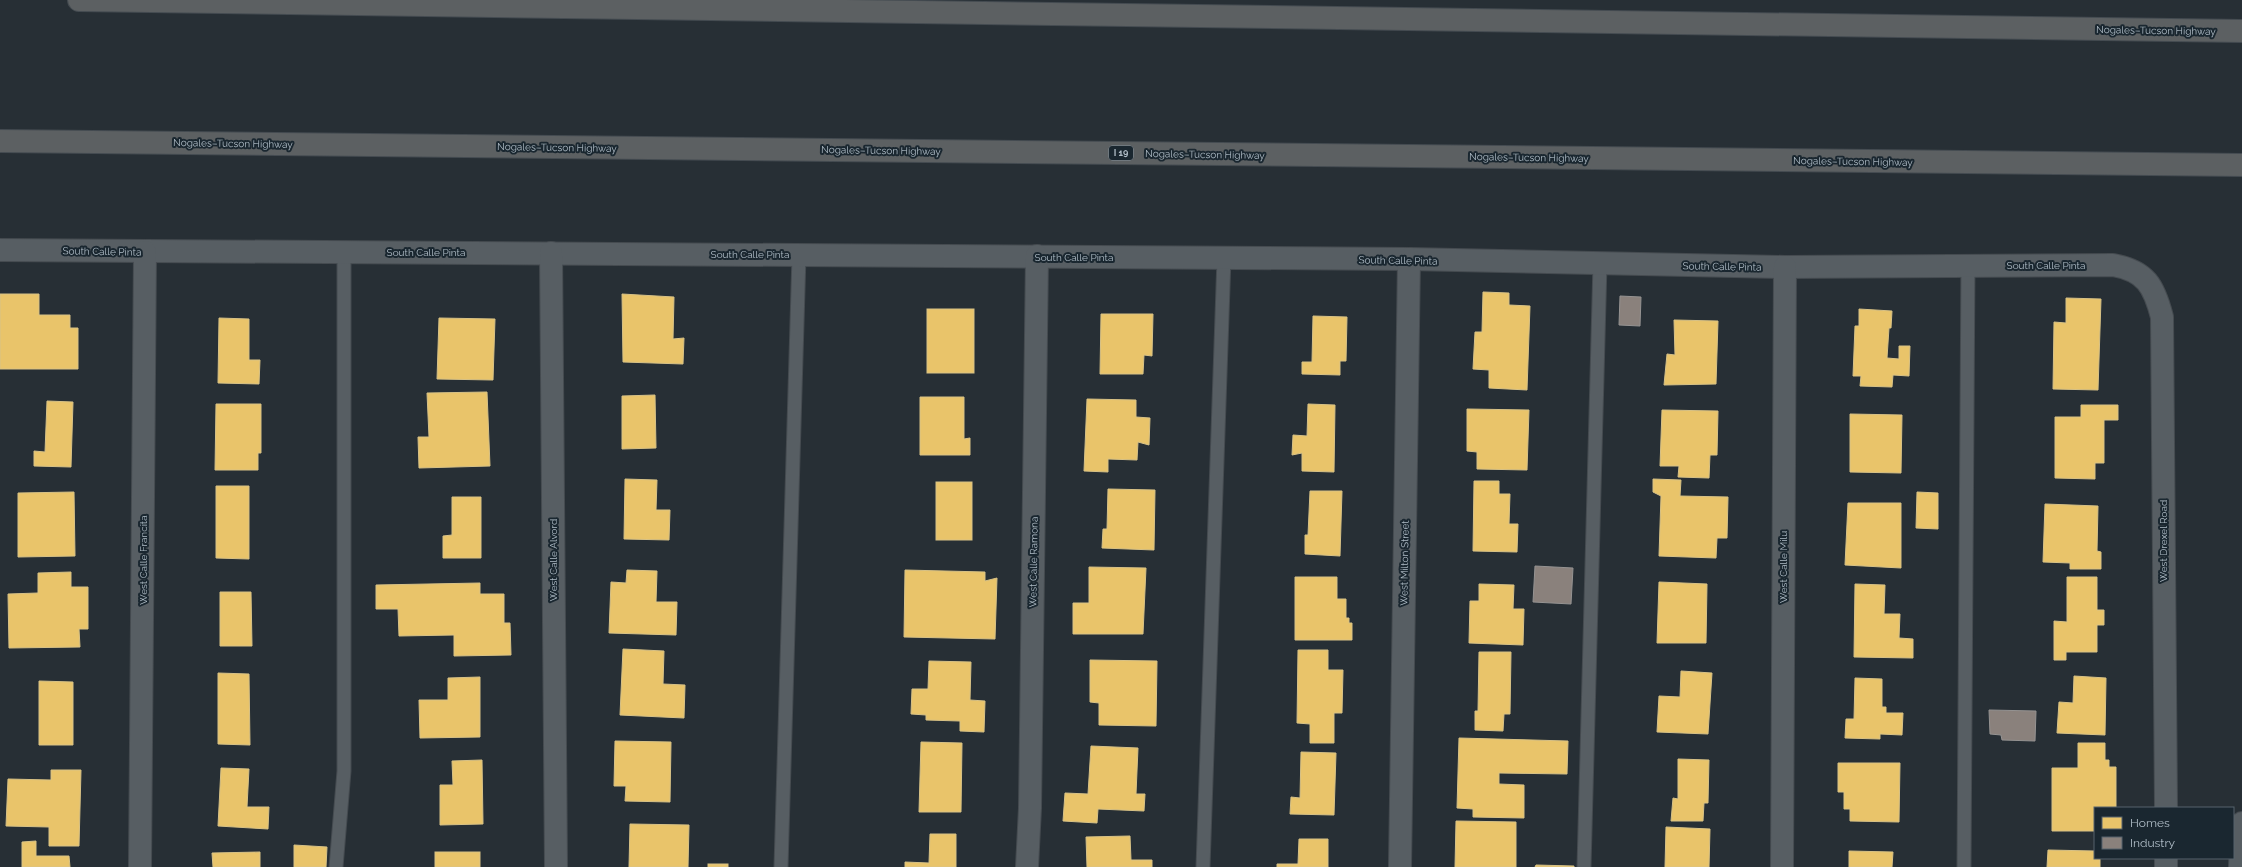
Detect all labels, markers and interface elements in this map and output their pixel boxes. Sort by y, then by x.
street label: Nogales–Tucson Highway [2096,24,2217,37]
street label: Nogales–Tucson Highway [173,137,294,150]
street label: Nogales–Tucson Highway [497,141,618,154]
street label: Nogales–Tucson Highway [821,144,942,157]
road number: I 19 [1109,146,1133,160]
street label: Nogales–Tucson Highway [1145,148,1266,161]
street label: Nogales–Tucson Highway [1469,151,1590,164]
street label: Nogales–Tucson Highway [1793,155,1914,168]
street label: South Calle Pinta [62,245,142,258]
street label: South Calle Pinta [387,247,465,258]
street label: South Calle Pinta [711,249,789,260]
street label: South Calle Pinta [1035,252,1113,263]
street label: South Calle Pinta [1358,254,1438,267]
street label: South Calle Pinta [1682,260,1762,273]
street label: South Calle Pinta [2007,260,2085,271]
street label: West Drexel Road [2158,500,2169,582]
street label: West Calle Francita [138,515,149,605]
street label: West Calle Ramona [1027,516,1040,608]
street label: West Calle Alvord [548,519,559,601]
street label: West Milton Street [1398,520,1411,606]
street label: West Calle Milu [1778,531,1789,603]
legend [2094,807,2234,859]
text: Homes [2130,816,2170,830]
text: Industry [2130,836,2176,850]

